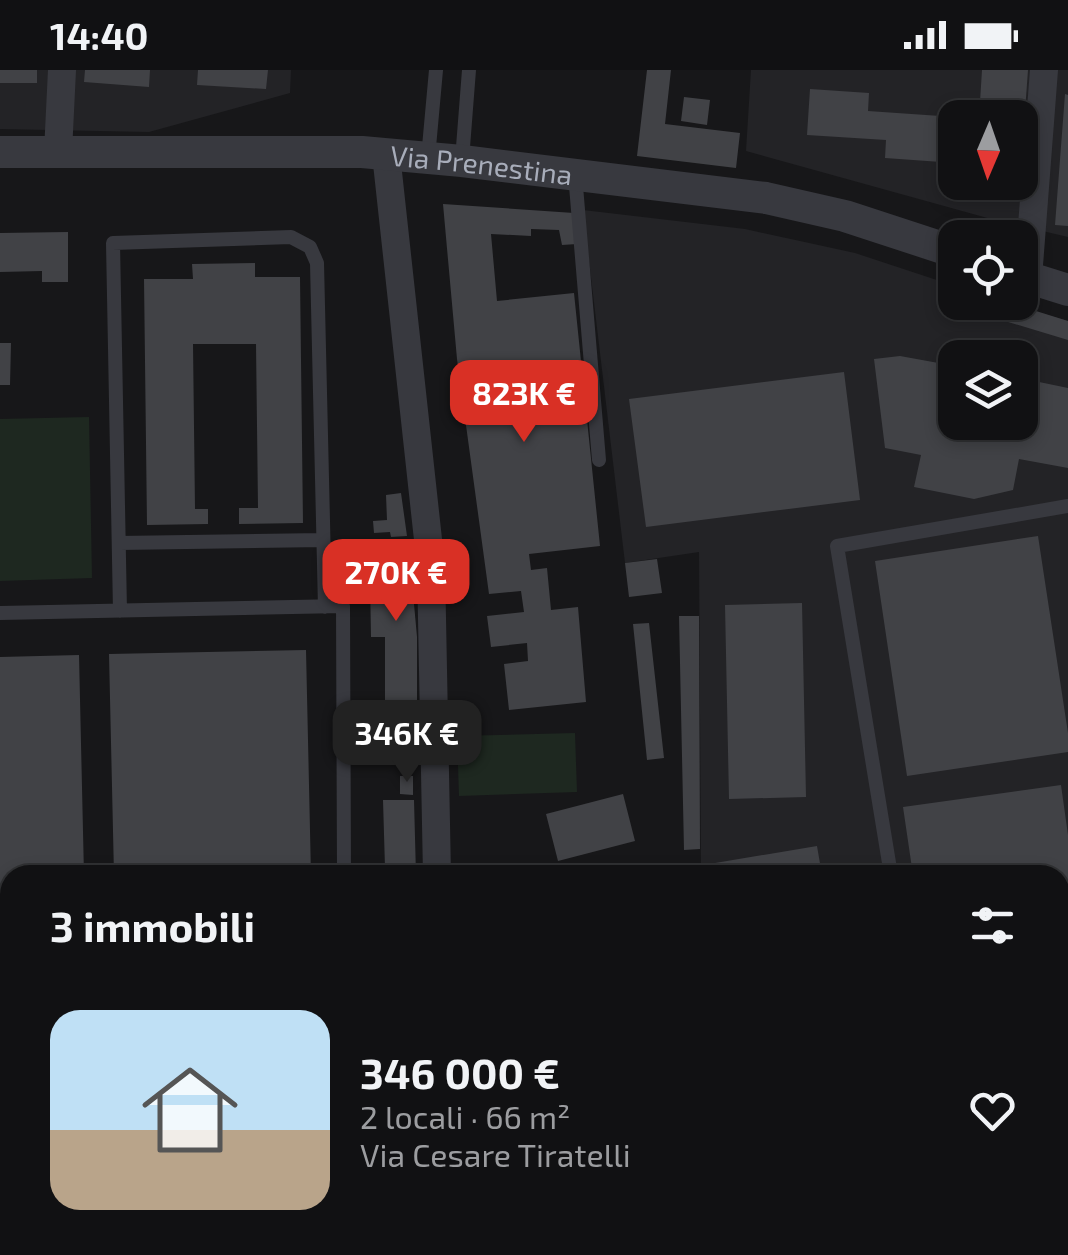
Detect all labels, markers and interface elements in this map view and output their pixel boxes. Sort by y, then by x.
text: 14:40 [50,12,149,58]
north arrow [938,100,1038,200]
map controls [938,100,1038,440]
street label: Via Prenestina [389,138,574,191]
button: locate [938,220,1038,320]
button: layers [938,340,1038,440]
pin: 823K € [443,360,605,445]
text: 823K € [472,373,576,411]
pin: 270K € [315,539,477,624]
text: 270K € [344,552,448,590]
pin: 346K € [326,700,488,785]
text: 346K € [355,713,459,751]
icon: filters [965,898,1020,953]
text: 3 immobili [50,900,255,950]
text: 346 000 € [360,1047,560,1097]
icon: home [130,1050,250,1170]
icon: heart [965,1083,1020,1138]
text: 2 locali · 66 m² [360,1097,570,1135]
text: Via Cesare Tiratelli [360,1135,631,1173]

